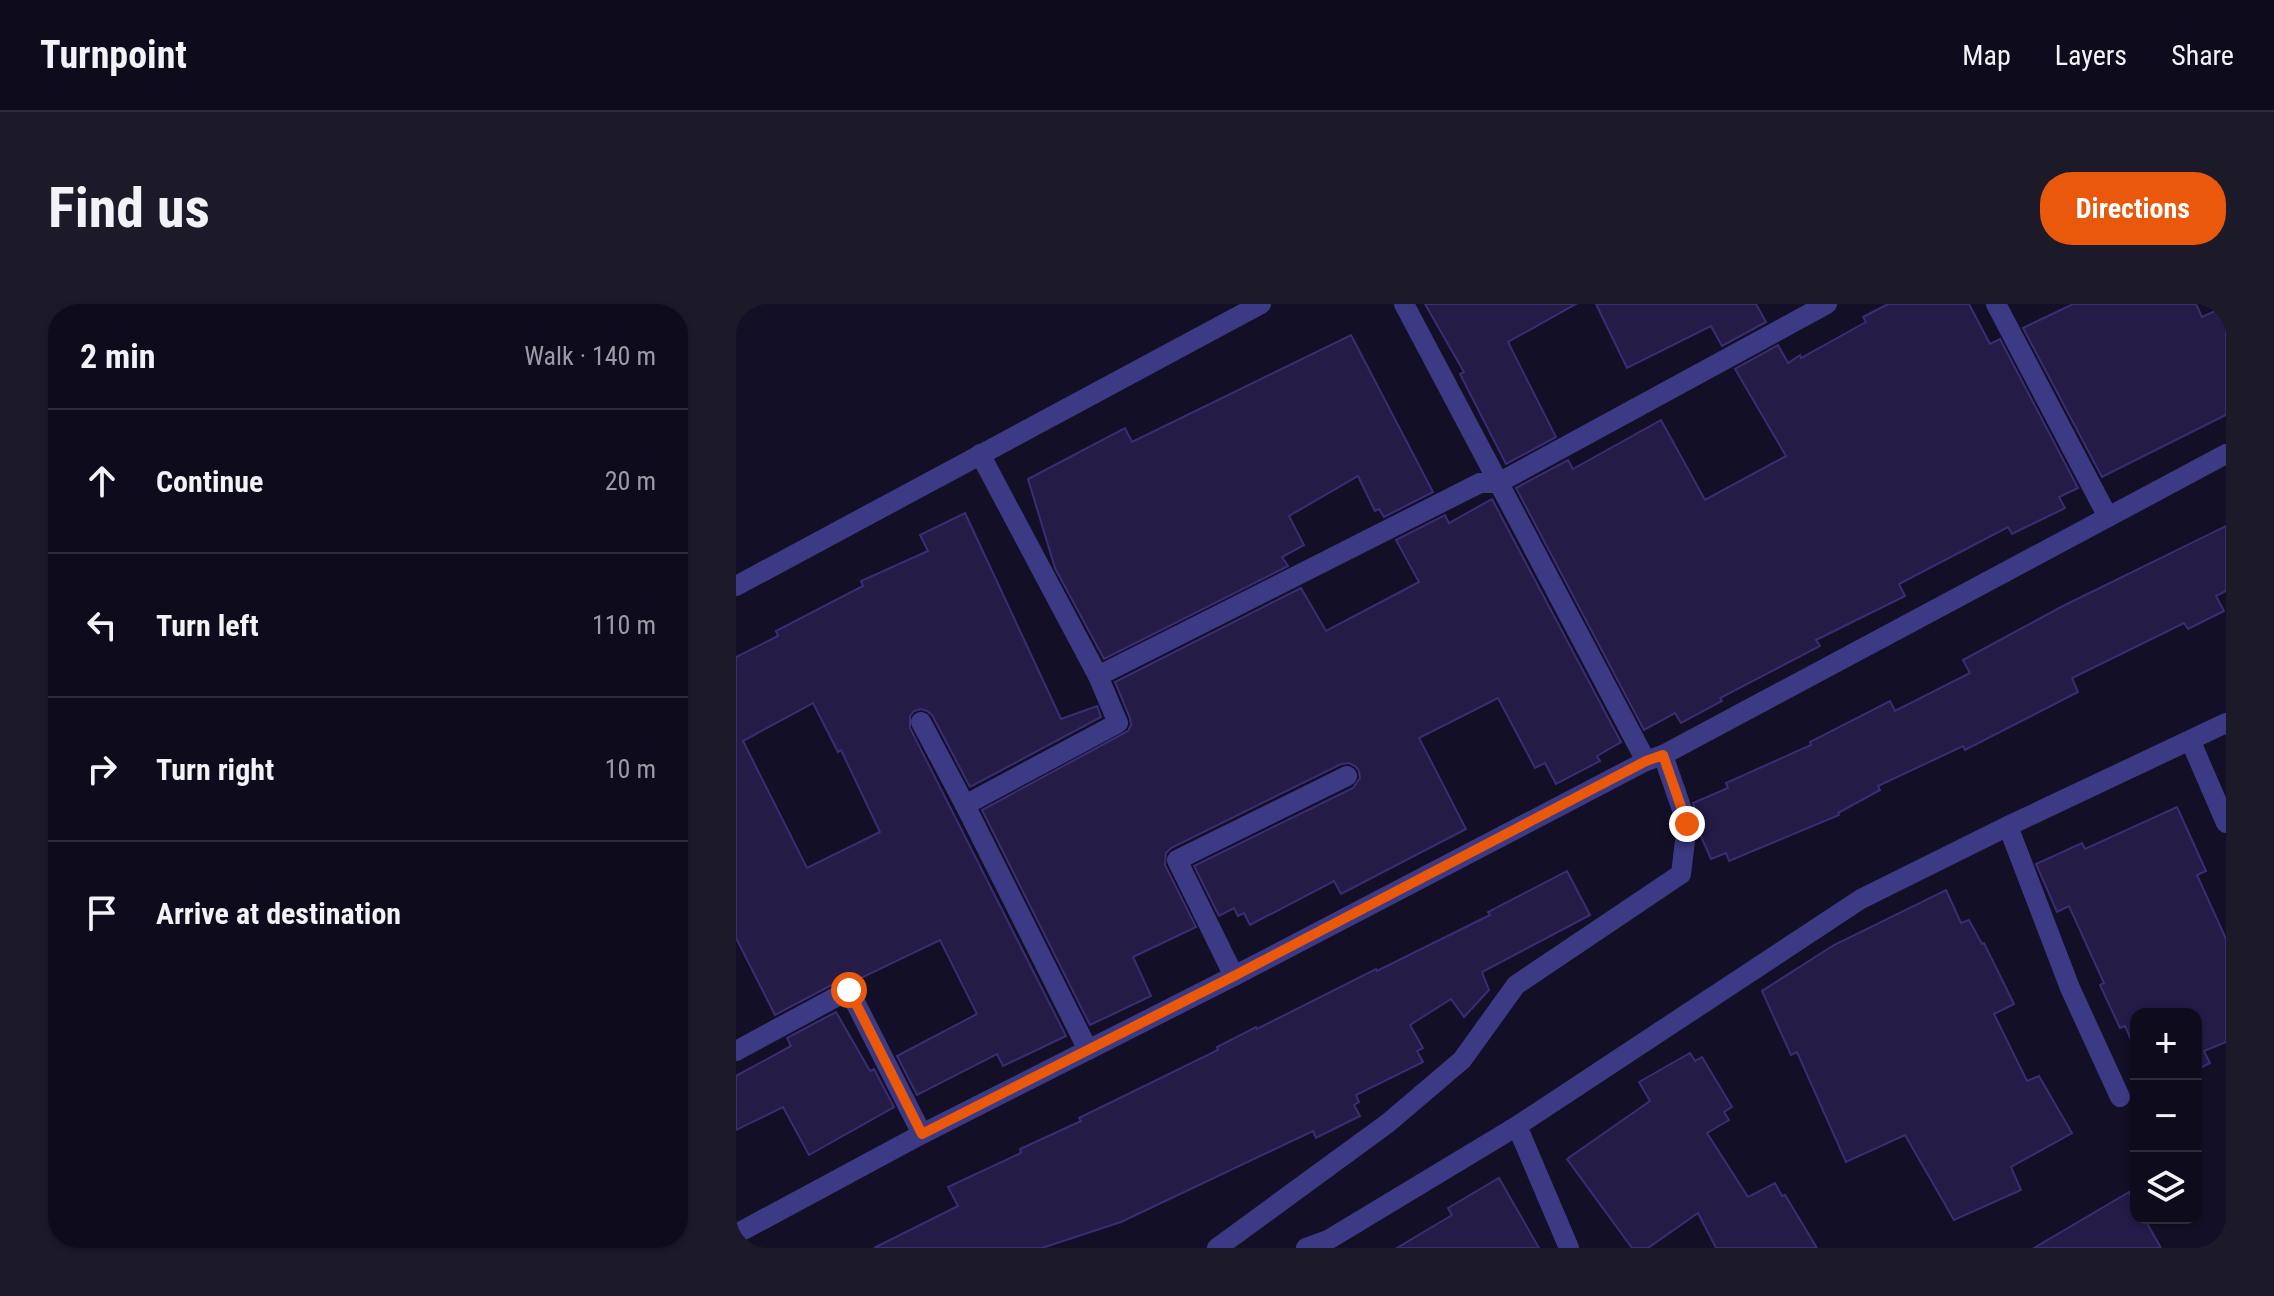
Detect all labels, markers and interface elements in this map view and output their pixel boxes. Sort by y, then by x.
text: Turnpoint [40,33,187,77]
text: Map [1962,39,2011,72]
text: Layers [2055,39,2127,72]
text: Share [2171,39,2234,72]
button: Directions [2040,172,2226,245]
text: Find us [48,175,210,241]
text: 2 min [80,336,156,376]
text: Walk · 140 m [524,341,656,371]
icon: ahead [80,459,124,503]
text: Continue [156,464,263,499]
text: 20 m [605,466,656,496]
icon: left [80,603,124,647]
text: Turn left [156,608,259,643]
text: 110 m [592,610,656,640]
icon: right [80,747,124,791]
text: Turn right [156,752,274,787]
text: 10 m [605,754,656,784]
route end [1669,806,1705,842]
icon: arrive [80,891,124,935]
text: Arrive at destination [156,896,401,931]
route start [831,972,867,1008]
map controls [2130,1008,2202,1224]
button: + [2130,1008,2202,1080]
button: − [2130,1080,2202,1152]
button: layers [2130,1152,2202,1224]

